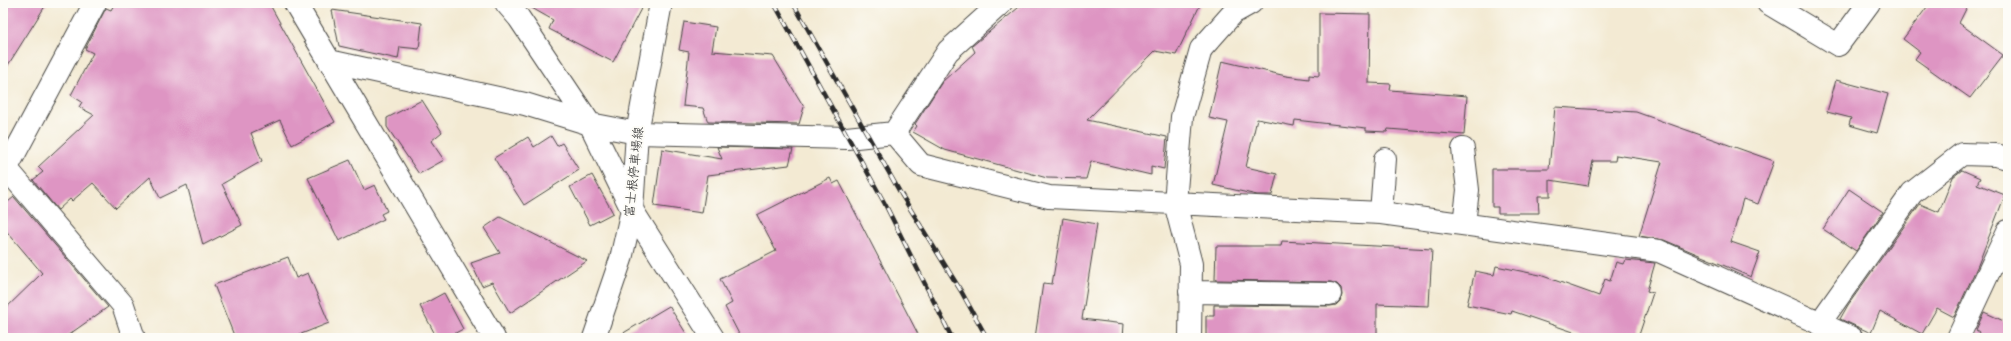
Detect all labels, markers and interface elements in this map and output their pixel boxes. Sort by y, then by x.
street label: 富士根停車場線 [621,125,647,218]

